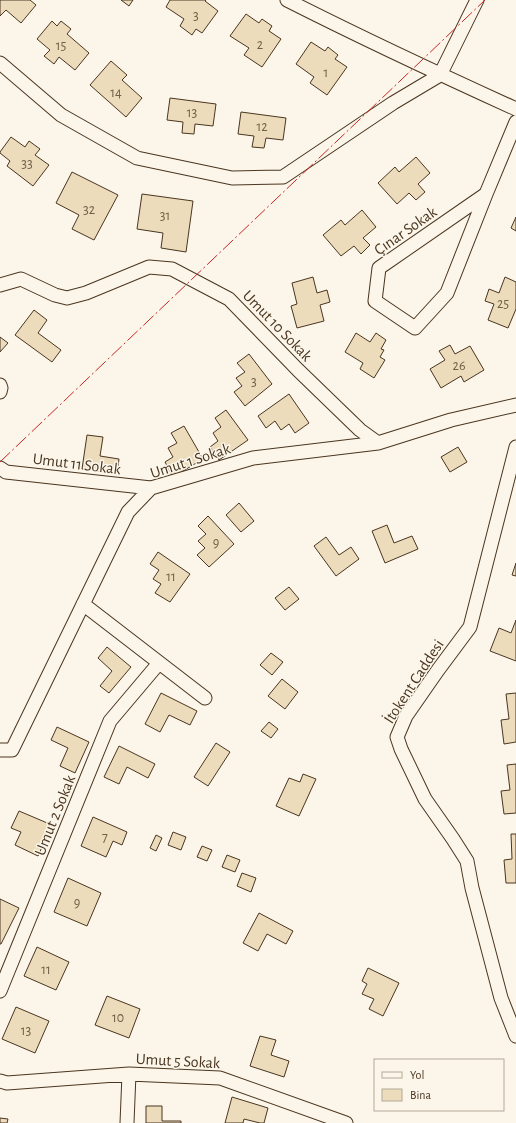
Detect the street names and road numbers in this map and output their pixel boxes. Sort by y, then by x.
street label: Çınar Sokak [371,203,440,258]
street label: Umut 10 Sokak [240,287,315,365]
street label: Umut 1 Sokak [148,440,233,481]
street label: Umut 11 Sokak [32,451,123,477]
street label: İtokent Caddesi [379,636,447,726]
street label: Umut 2 Sokak [32,772,79,858]
street label: Umut 5 Sokak [135,1051,221,1071]

